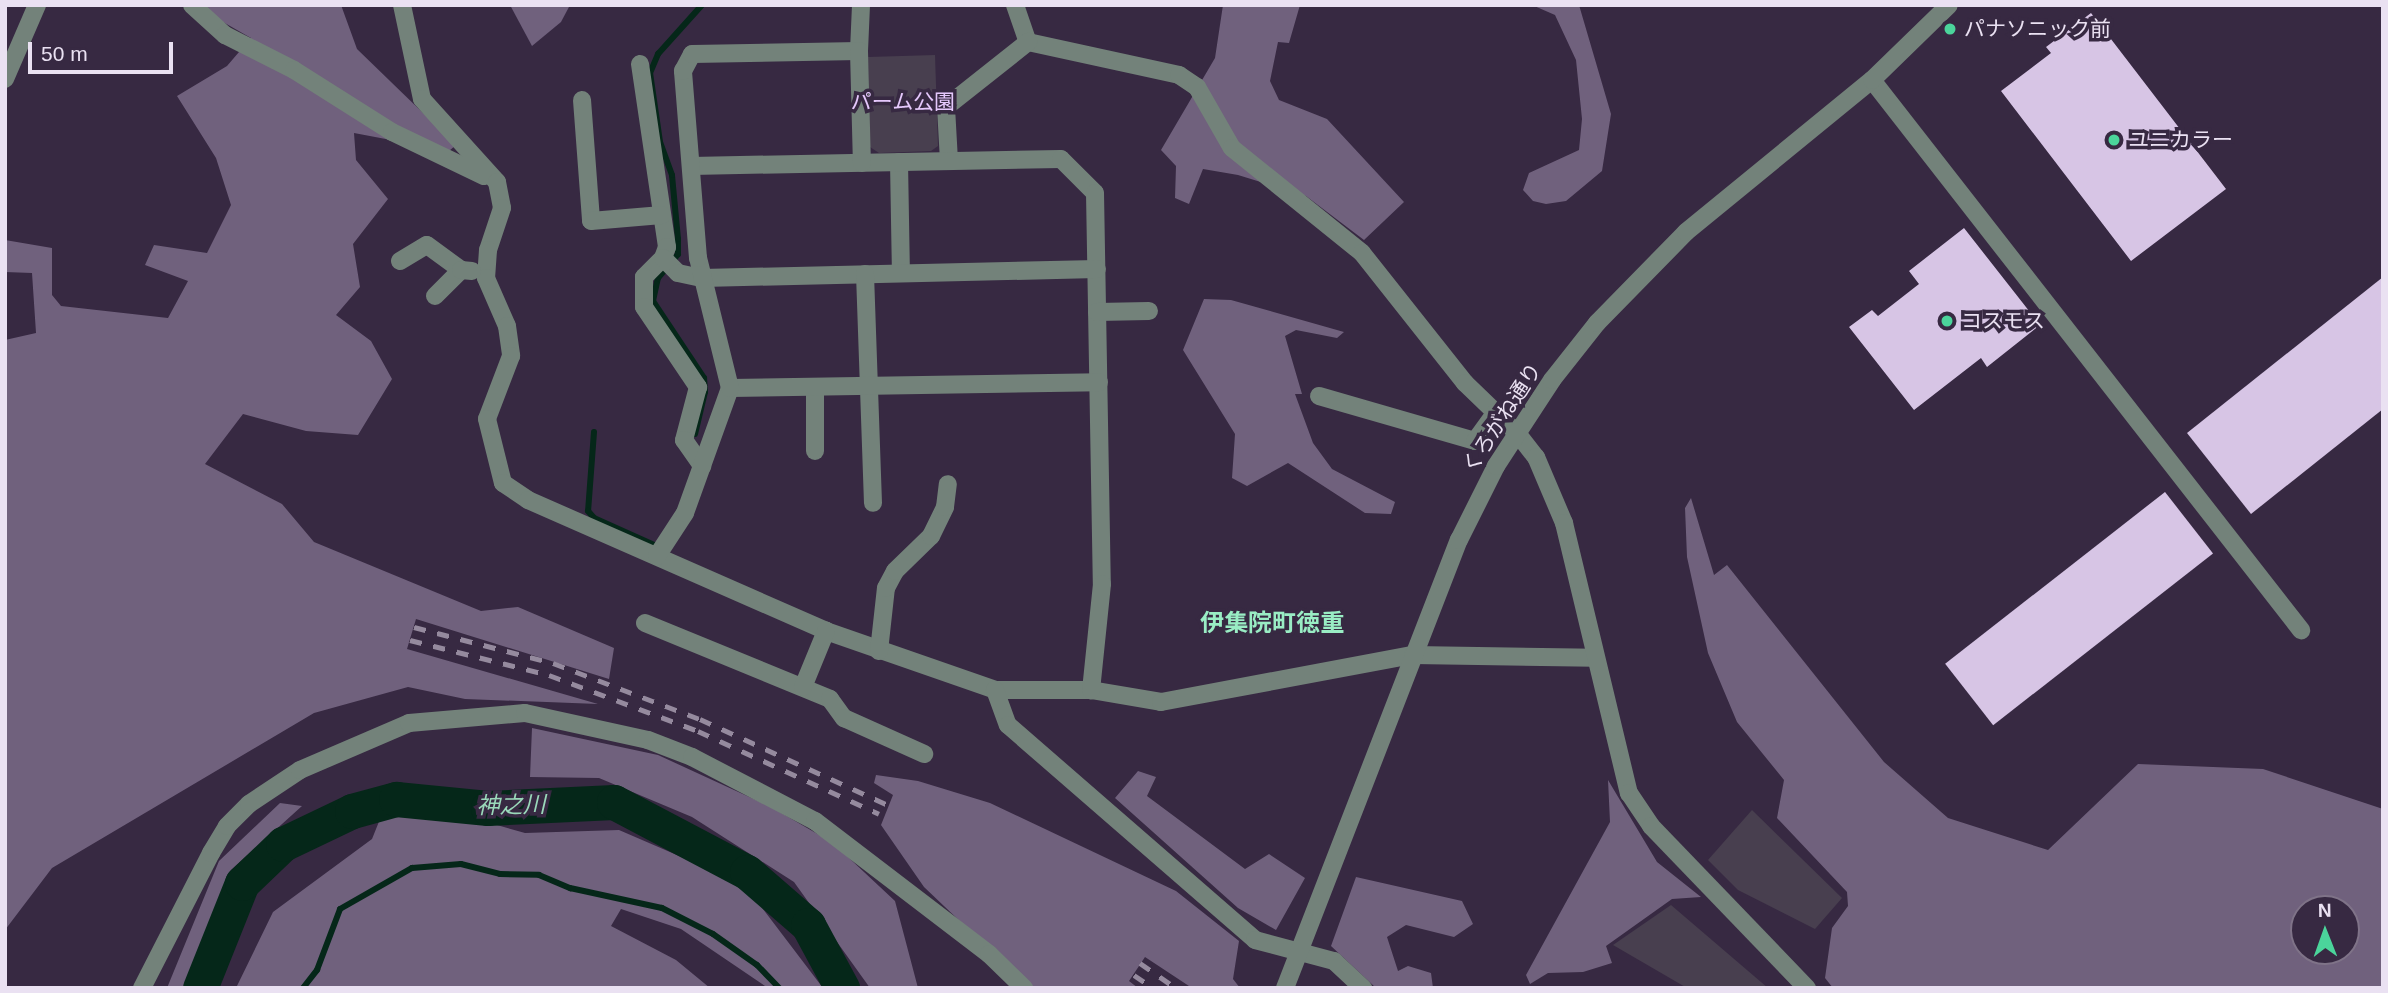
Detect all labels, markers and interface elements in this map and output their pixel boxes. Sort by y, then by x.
place label: パナソニック前 [1964,16,2111,42]
marker: パナソニック前 [1942,21,1958,37]
scale bar [32,28,177,72]
text: 50 m [41,42,88,65]
park label: パーム公園 [851,89,955,115]
place label: ユニカラー [2128,127,2233,153]
marker: ユニカラー [2106,132,2122,148]
place label: コスモス [1961,308,2045,334]
marker: コスモス [1939,313,1955,329]
street label: くろがね通り [1457,358,1547,478]
district label: 伊集院町徳重 [1200,609,1344,637]
water label: 神之川 [476,791,546,819]
north arrow [2290,895,2360,965]
text: N [2318,900,2332,921]

